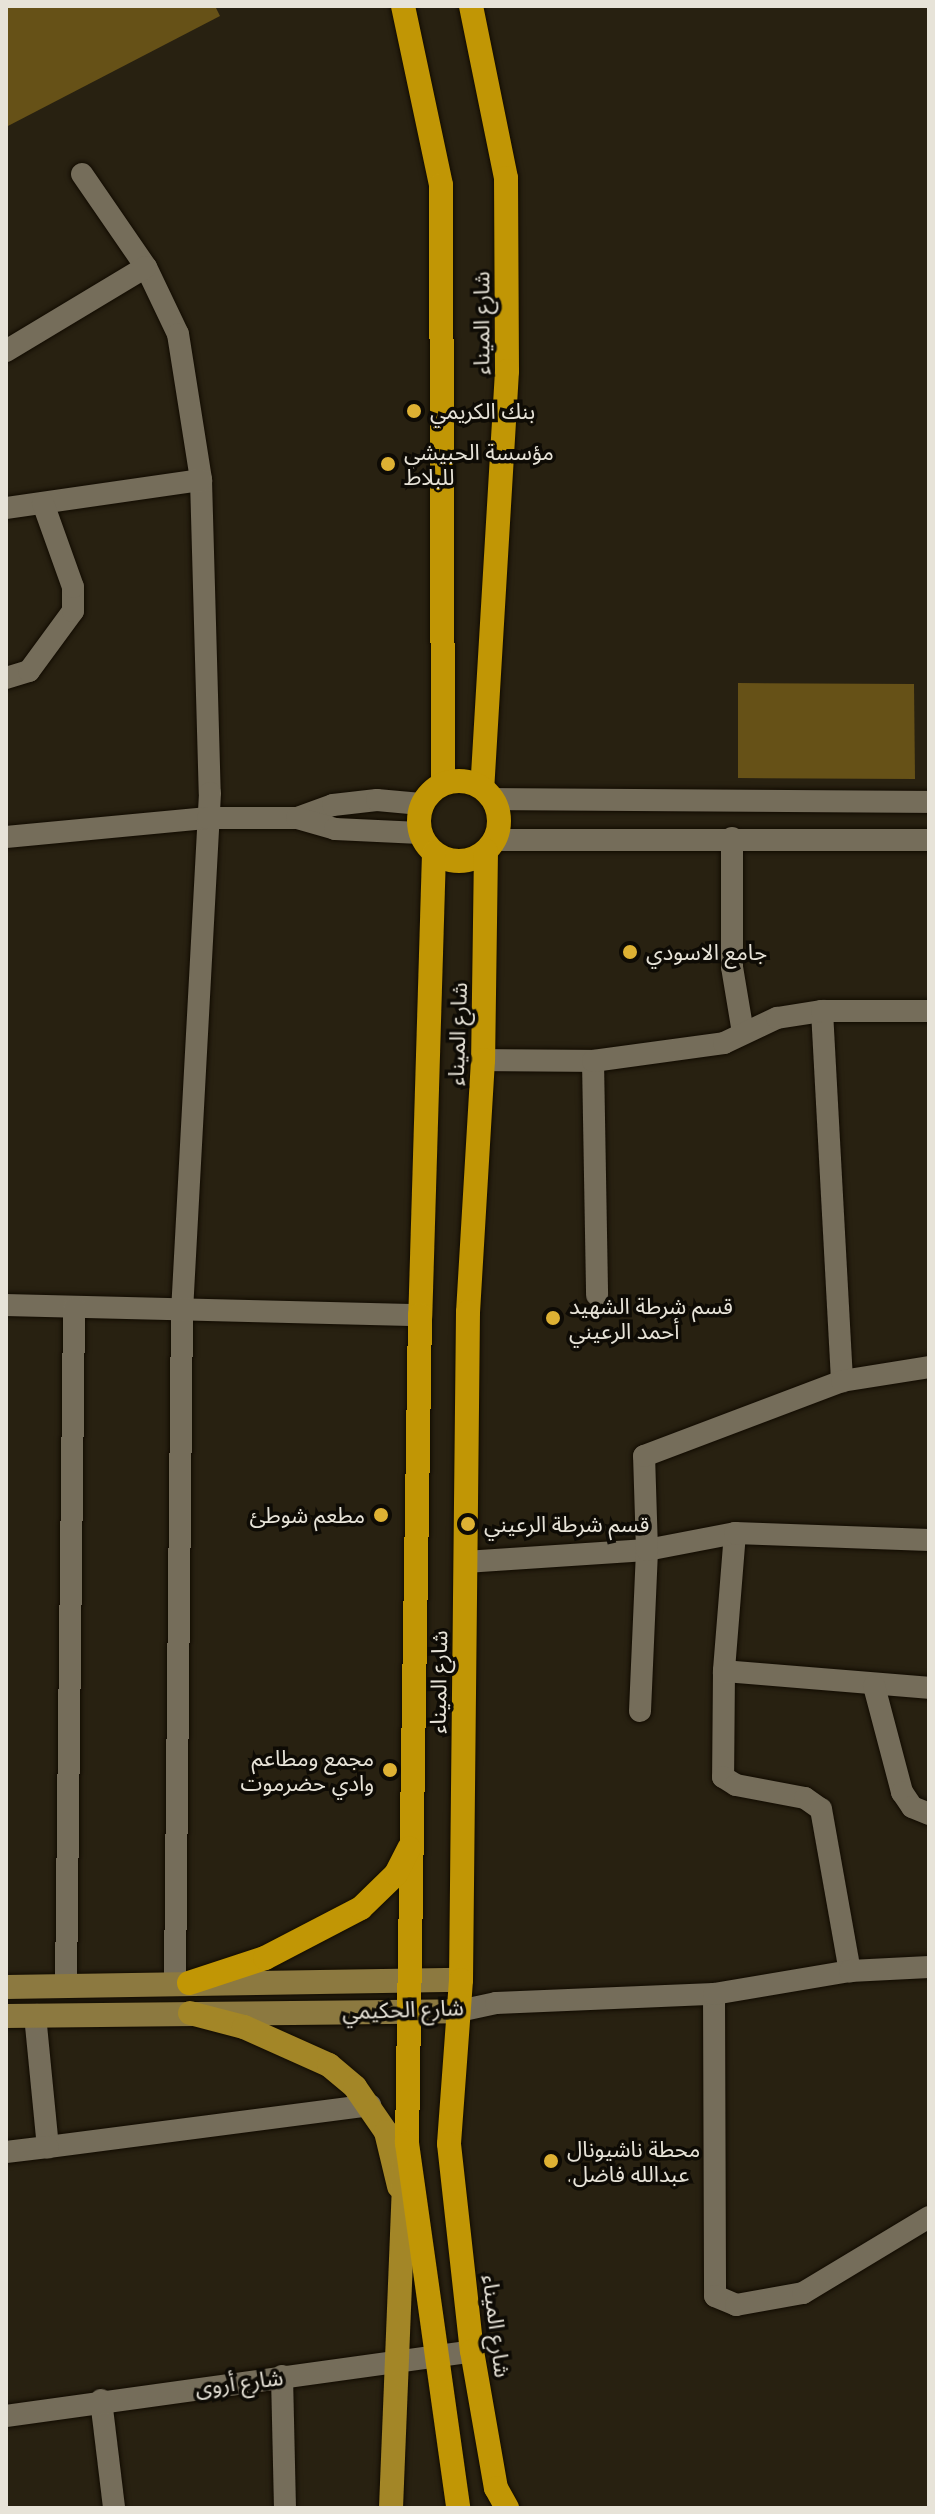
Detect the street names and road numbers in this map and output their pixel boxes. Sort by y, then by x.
street label: شارع الميناء [468,271,494,375]
street label: شارع الميناء [442,982,472,1086]
street label: شارع الميناء [424,1630,452,1734]
street label: شارع الحكيمي [342,1994,464,2024]
street label: شارع الميناء [478,2273,516,2379]
street label: شارع أروى [194,2364,284,2400]

